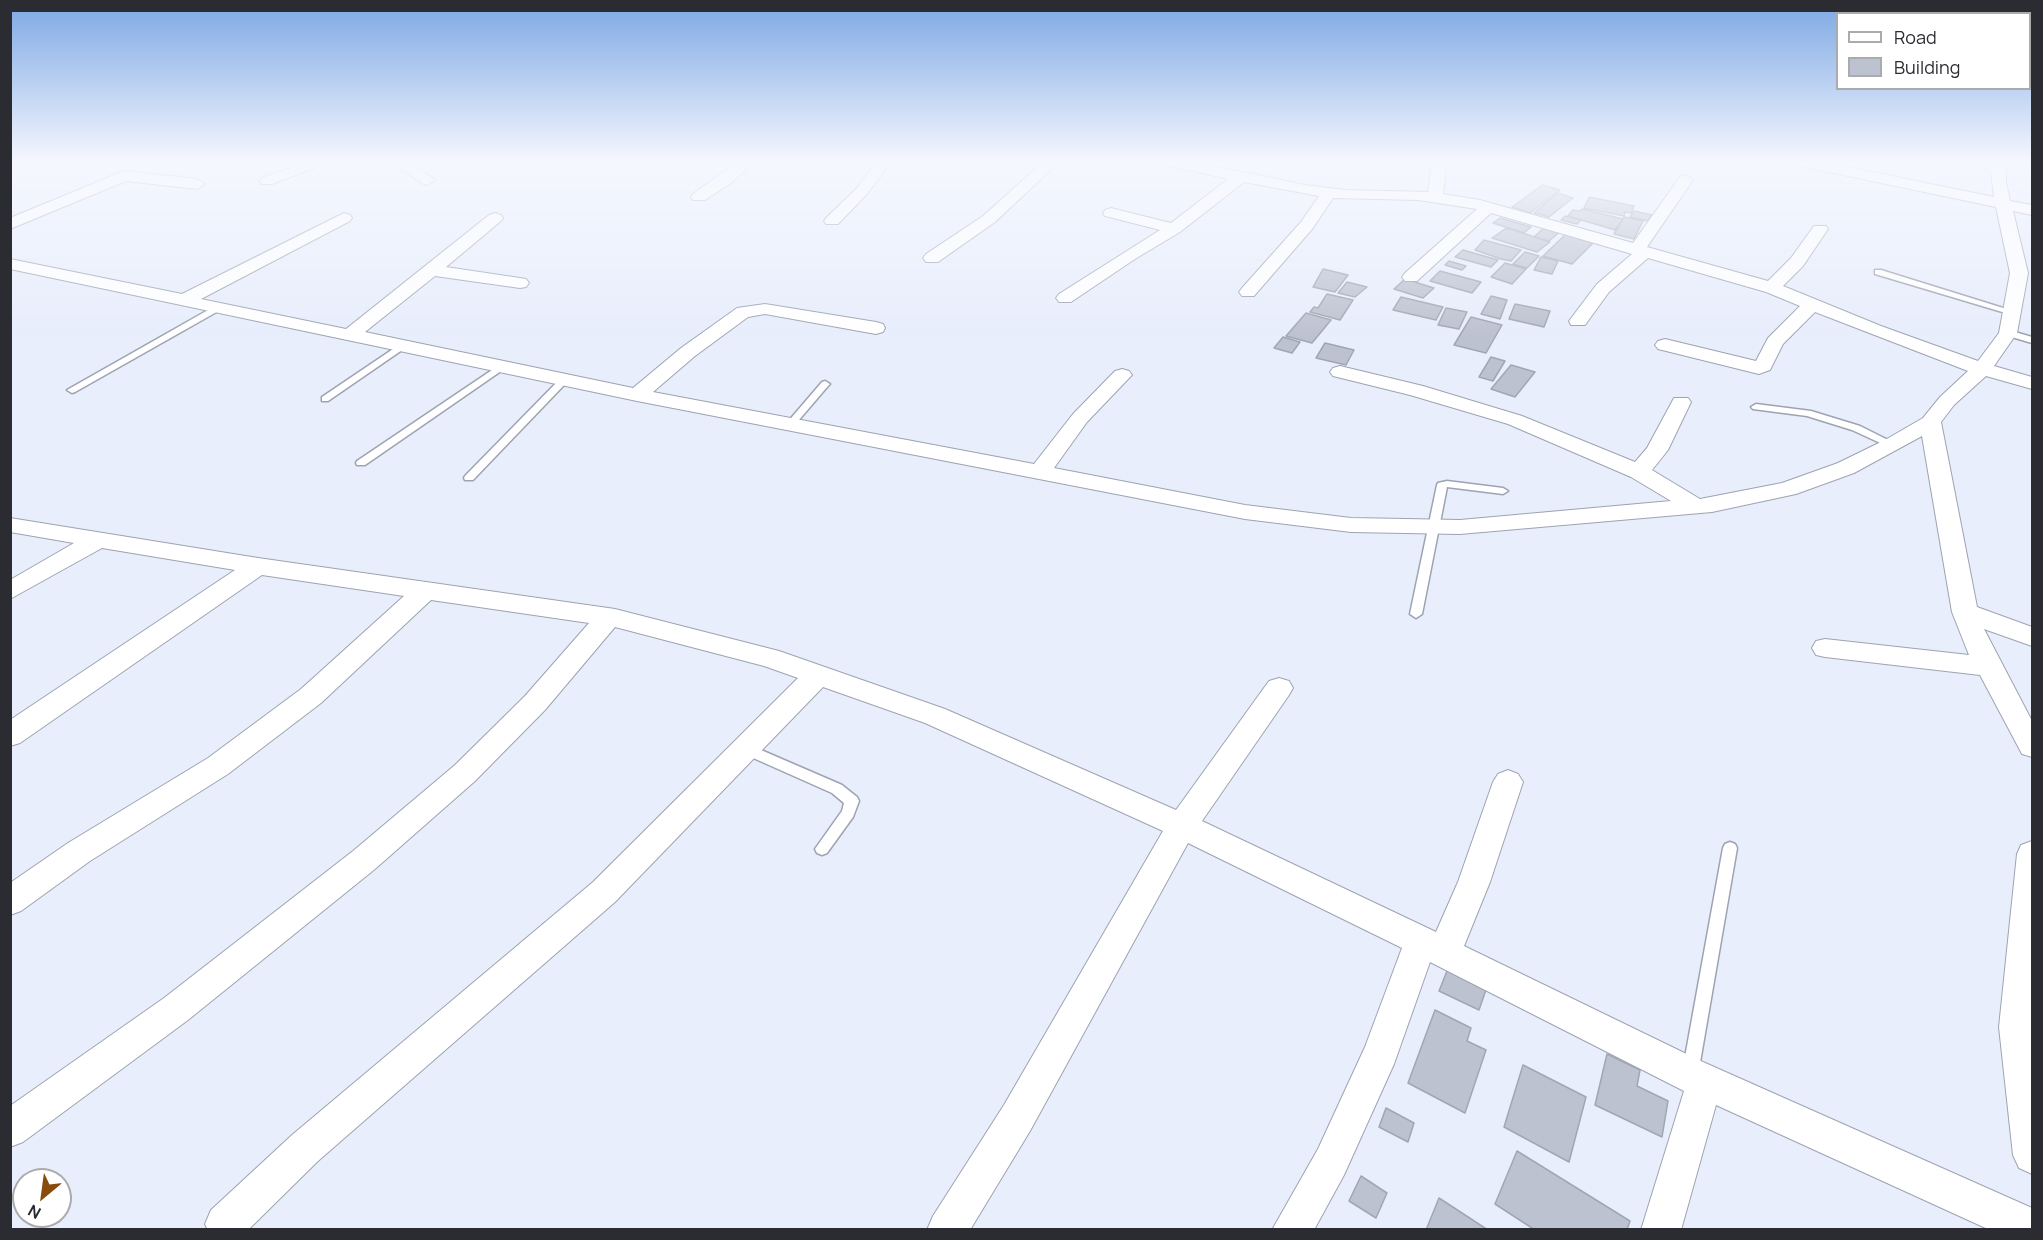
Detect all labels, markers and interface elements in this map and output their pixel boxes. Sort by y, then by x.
legend [1836,12,2031,90]
text: Road [1894,25,1937,49]
text: Building [1894,55,1960,79]
north arrow [12,1168,72,1228]
text: N [24,1200,45,1224]

